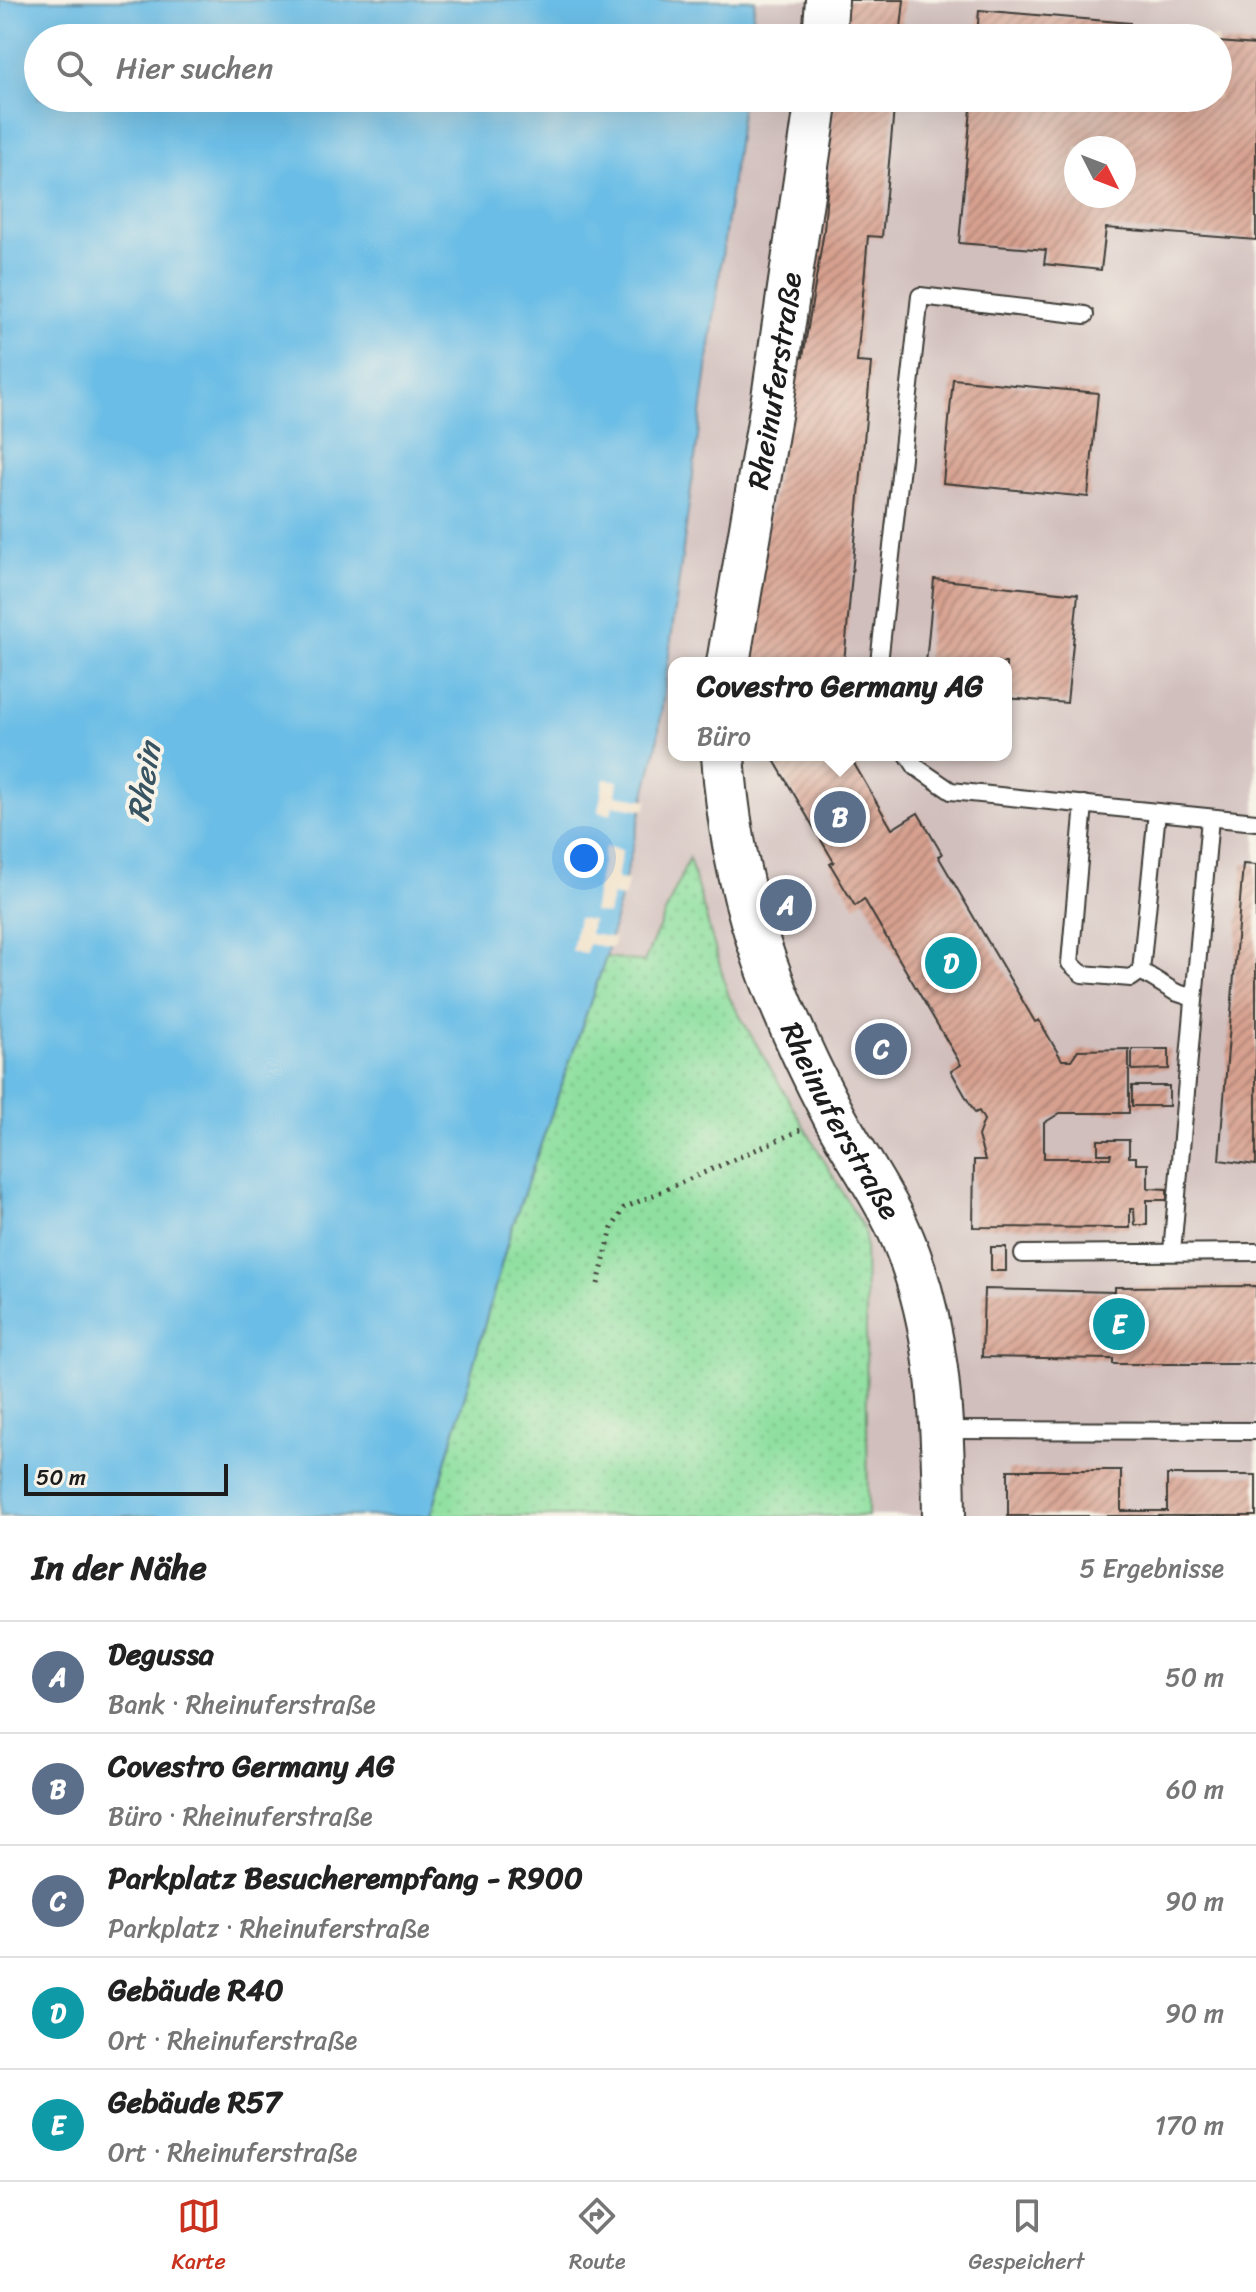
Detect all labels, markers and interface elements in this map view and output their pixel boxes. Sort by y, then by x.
search box [24,24,1232,112]
text: Hier suchen [116,41,273,95]
icon: search [52,46,96,90]
north arrow [1064,136,1136,208]
street label: Rheinuferstraße [731,269,818,494]
popup [668,657,1012,761]
text: Covestro Germany AG [697,659,983,713]
text: Büro [697,713,751,759]
water label: Rhein [110,735,179,825]
pin: B [814,787,866,847]
your location [564,838,604,878]
pin: A [760,875,812,935]
pin: D [925,933,977,993]
street label: Rheinuferstraße [765,1013,917,1230]
pin: C [855,1019,907,1079]
pin: E [1093,1294,1145,1354]
text: 50 m [36,1458,86,1497]
scale bar [24,1460,228,1496]
text: In der Nähe [32,1538,207,1598]
text: 5 Ergebnisse [1080,1545,1224,1591]
text: Degussa [108,1627,214,1681]
text: A [49,1654,67,1700]
text: 50 m [1165,1654,1224,1700]
text: Bank · Rheinuferstraße [108,1681,376,1727]
text: Covestro Germany AG [108,1739,395,1793]
text: B [50,1766,66,1812]
text: 60 m [1166,1766,1224,1812]
text: Büro · Rheinuferstraße [108,1793,373,1839]
text: Parkplatz Besucherempfang - R900 [108,1851,583,1905]
text: C [50,1878,66,1924]
text: 90 m [1165,1878,1224,1924]
text: Parkplatz · Rheinuferstraße [108,1905,430,1951]
text: Gebäude R40 [108,1963,284,2017]
text: D [50,1990,66,2036]
text: 90 m [1165,1990,1224,2036]
text: Ort · Rheinuferstraße [108,2017,357,2063]
text: Gebäude R57 [108,2075,281,2129]
text: E [51,2102,65,2148]
text: 170 m [1155,2102,1224,2148]
text: Ort · Rheinuferstraße [108,2129,357,2175]
tab: Karte [172,2194,226,2281]
tab: Route [569,2194,626,2281]
tab: Gespeichert [969,2194,1084,2281]

